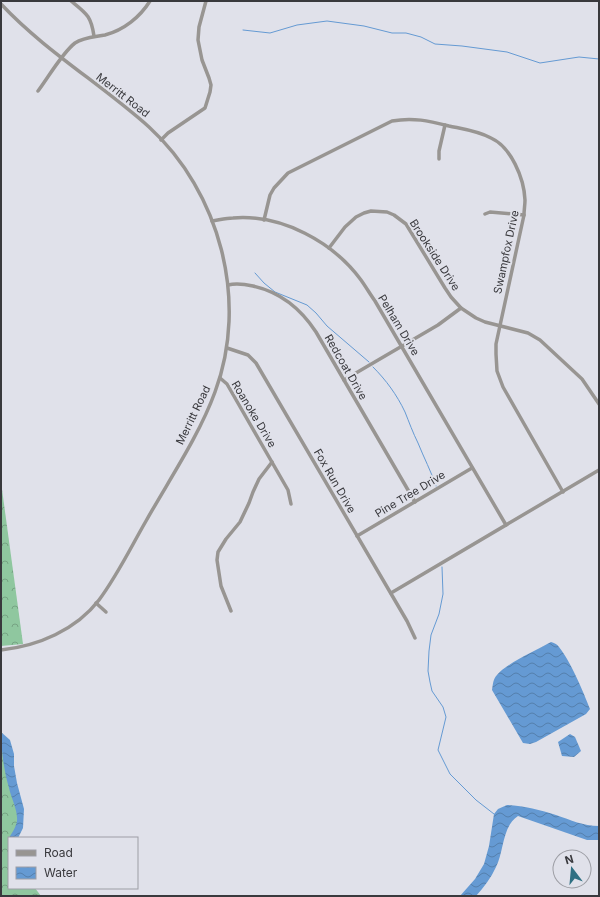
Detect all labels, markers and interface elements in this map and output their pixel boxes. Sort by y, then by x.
street label: Merritt Road [93,70,153,120]
street label: Swampfox Drive [490,209,522,295]
street label: Brookside Drive [407,217,463,293]
street label: Pelham Drive [375,292,423,358]
street label: Redcoat Drive [322,332,370,402]
street label: Roanoke Drive [229,378,279,450]
street label: Merritt Road [173,383,213,447]
street label: Fox Run Drive [311,446,359,516]
street label: Pine Tree Drive [372,468,448,520]
legend [8,837,138,889]
text: Road [44,845,73,860]
north arrow [552,849,592,889]
text: N [563,852,575,867]
text: Water [44,865,78,880]

